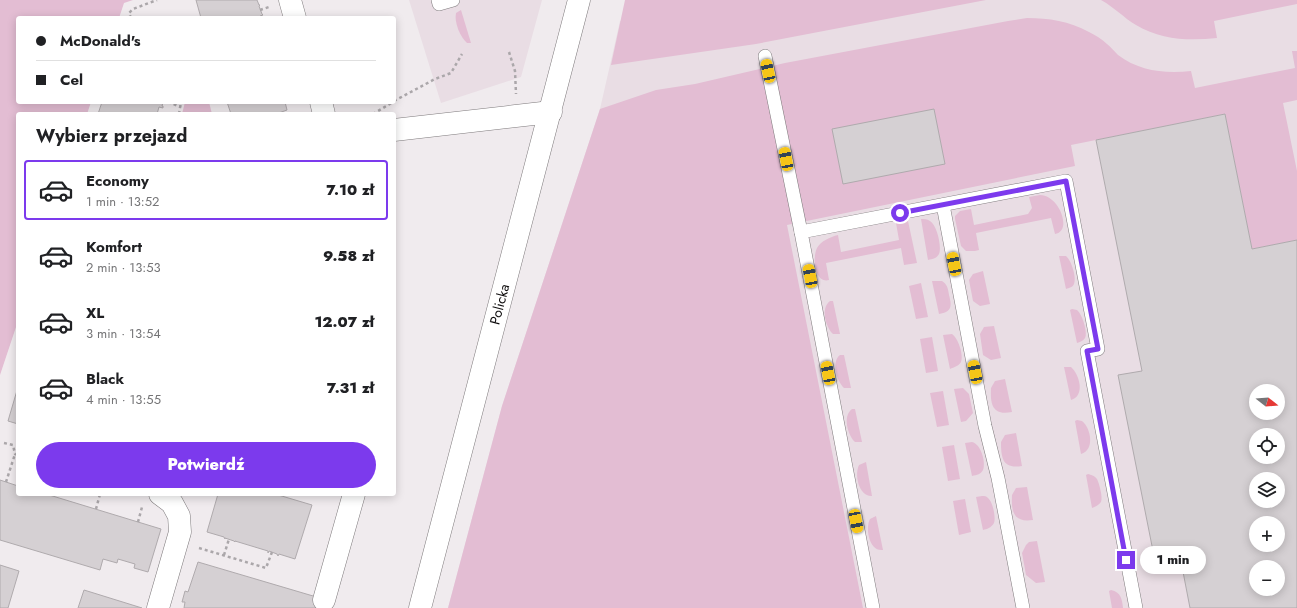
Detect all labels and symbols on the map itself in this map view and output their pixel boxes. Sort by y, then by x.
car [760,58,776,84]
car [778,146,794,172]
route start [891,204,909,222]
car [946,251,962,277]
car [802,263,818,289]
street label: Policka [485,282,514,327]
car [967,359,983,385]
car [820,360,836,386]
north arrow [1249,384,1285,420]
car [848,508,864,534]
callout: 1 min [1140,546,1206,574]
route end [1117,551,1135,569]

